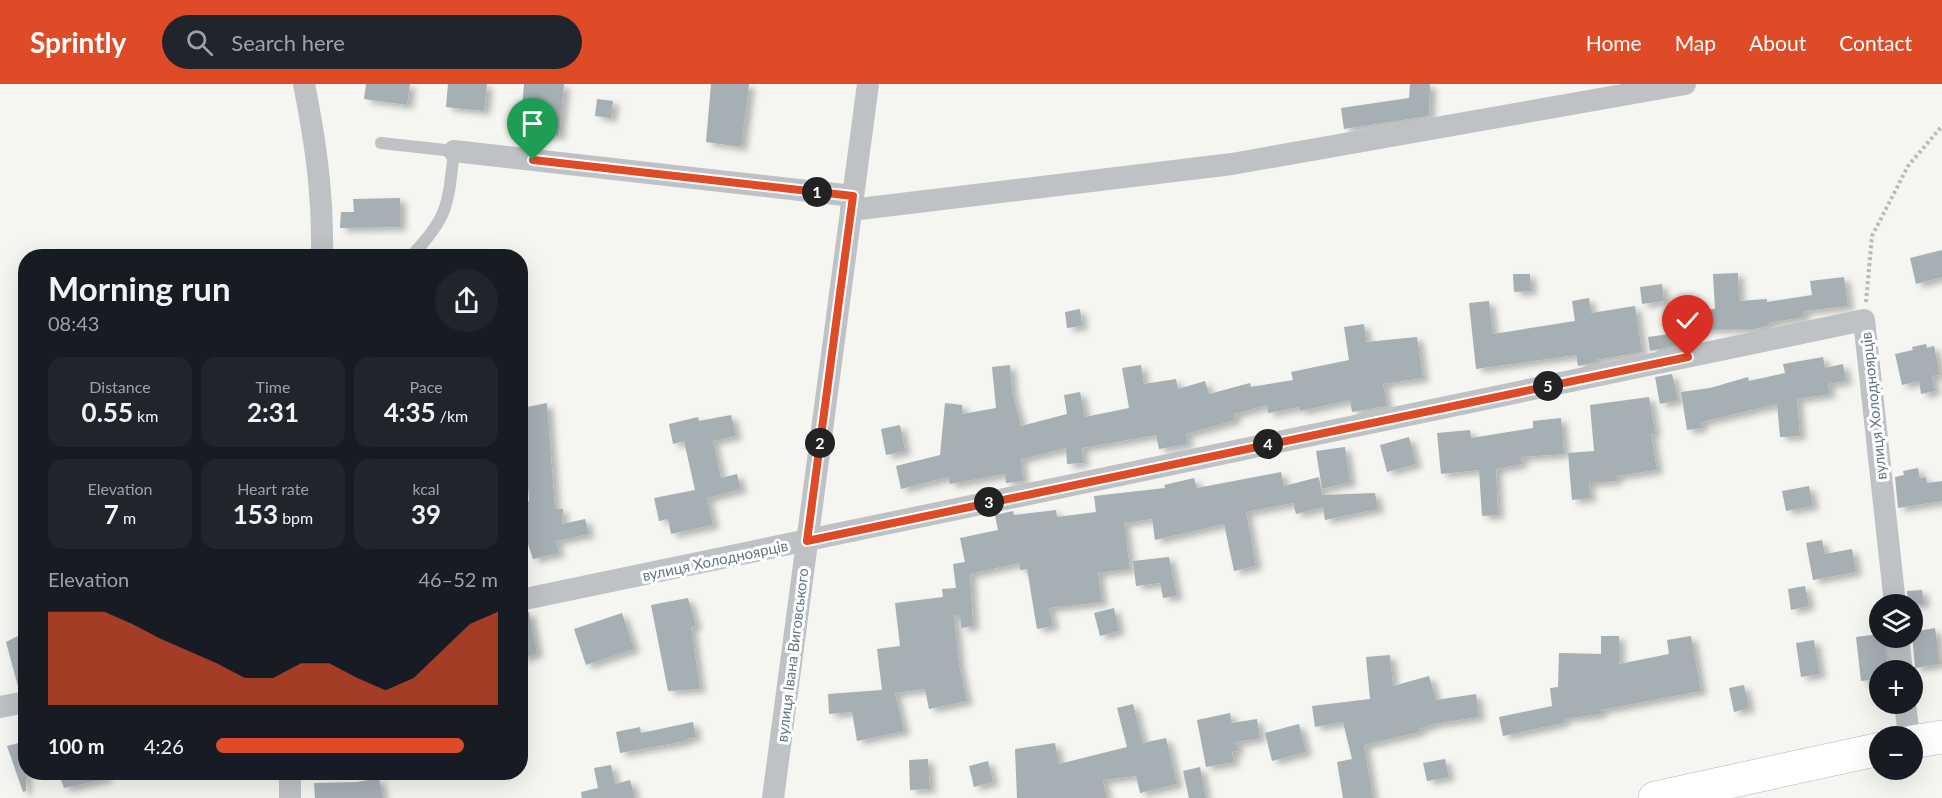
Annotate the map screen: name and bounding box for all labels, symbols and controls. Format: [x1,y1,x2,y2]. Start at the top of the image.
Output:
search box [162,15,582,69]
text: Sprintly [30,25,126,59]
icon: search [183,26,216,59]
text: Search here [231,29,345,56]
text: Home [1586,30,1642,55]
text: Map [1675,30,1716,55]
text: About [1749,30,1806,55]
text: Contact [1839,30,1912,55]
pin [507,98,558,160]
icon: arrive [516,107,549,140]
pin: 1 [802,177,832,207]
text: 1 [812,182,822,201]
text: Morning run [48,268,231,308]
button: share [435,269,498,332]
pin [1662,295,1713,357]
icon: check [1671,304,1704,337]
text: 08:43 [48,311,99,335]
street label: вулиця Холодноярців [1856,331,1890,481]
pin: 5 [1533,371,1563,401]
text: 5 [1543,376,1553,395]
text: Distance [89,377,151,396]
text: Time [256,377,290,396]
text: Pace [409,377,443,396]
text: 0.55 [82,396,133,428]
text: 2:31 [247,396,299,428]
text: 4:35 [384,396,436,428]
text: km [133,406,158,425]
text: /km [436,406,468,425]
pin: 2 [805,428,835,458]
pin: 4 [1253,429,1283,459]
text: 2 [815,433,825,452]
text: 4 [1263,434,1273,453]
text: Elevation [88,479,153,498]
text: Heart rate [237,479,309,498]
text: kcal [412,479,440,498]
pin: 3 [974,487,1004,517]
text: 3 [984,492,994,511]
text: 7 [104,498,119,530]
text: 153 [233,498,278,530]
text: 39 [411,498,441,530]
text: m [119,508,136,527]
text: bpm [278,508,313,527]
street label: вулиця Холодноярців [641,536,789,584]
text: Elevation [48,567,129,591]
text: 46–52 m [418,567,498,591]
street label: вулиця Івана Виговського [772,567,812,743]
map controls [1869,594,1923,780]
button: layers [1869,594,1923,648]
button: + [1869,660,1923,714]
button: − [1869,726,1923,780]
text: 100 m [48,734,104,758]
text: 4:26 [144,734,184,758]

